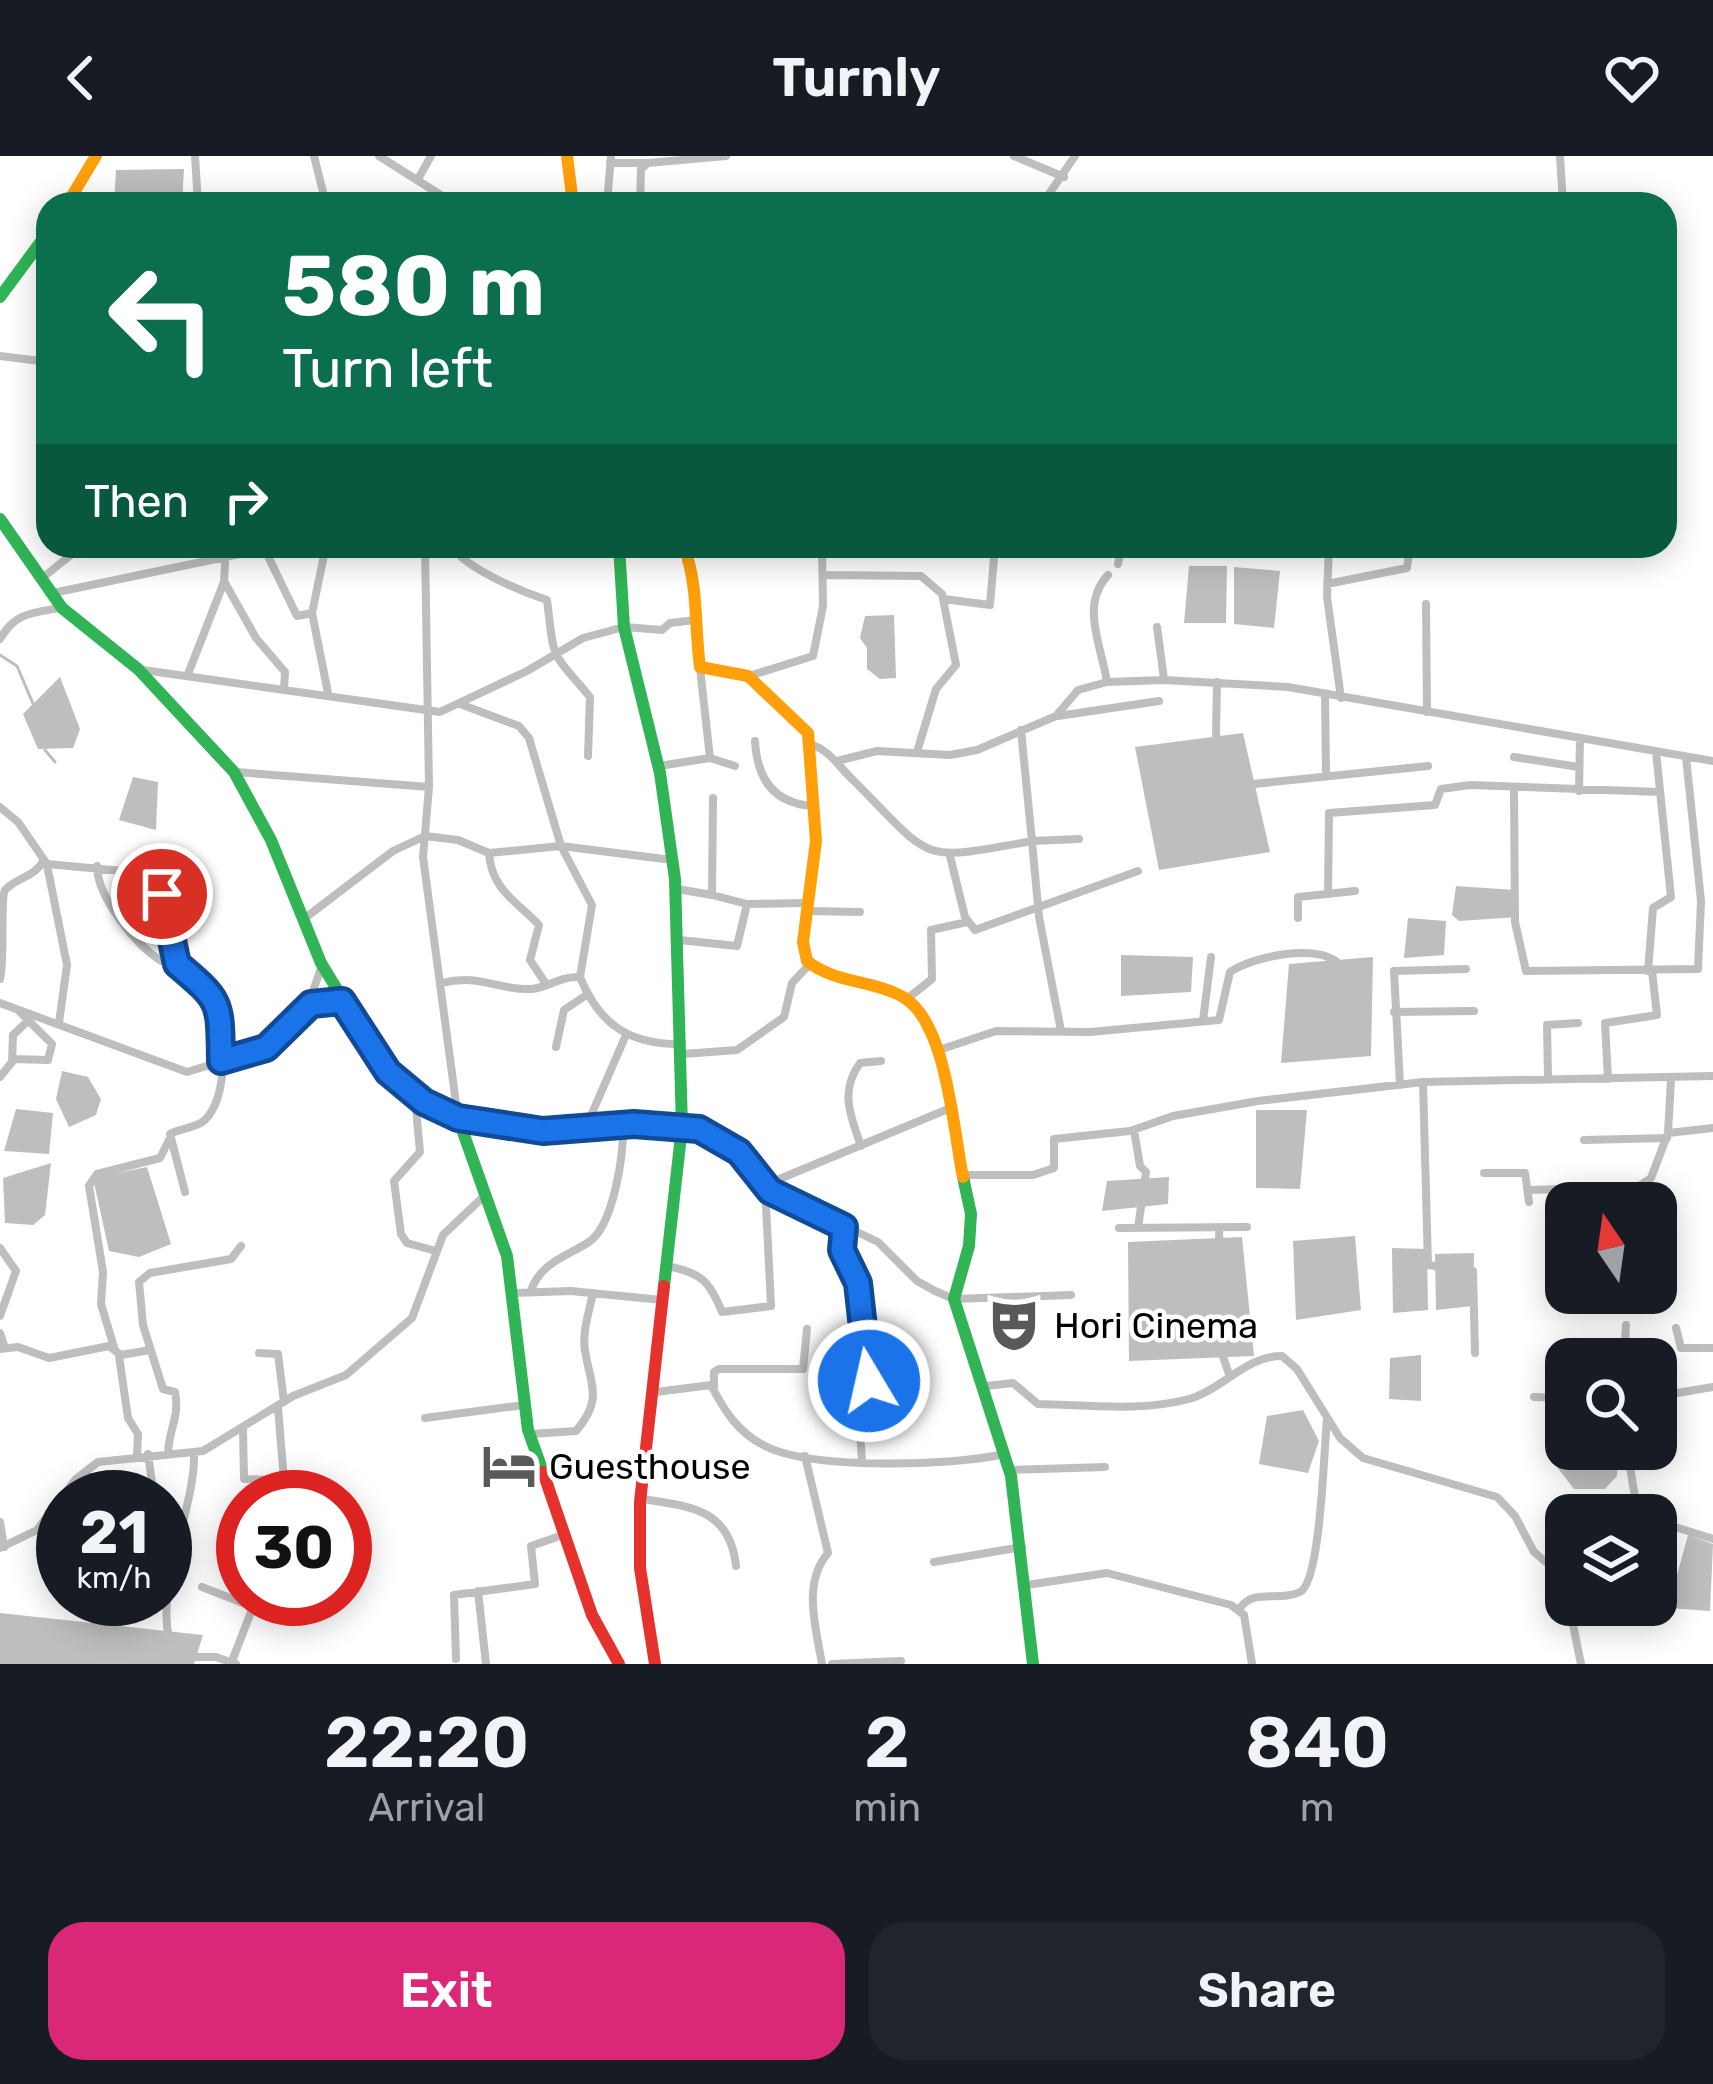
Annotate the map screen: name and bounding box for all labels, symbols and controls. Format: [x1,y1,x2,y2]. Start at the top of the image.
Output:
icon: back [48,45,114,111]
icon: heart [1599,45,1665,111]
text: Turnly [772,46,941,110]
text: 580 m [282,236,545,336]
icon: left [84,240,240,396]
text: Turn left [282,337,493,401]
icon: right [213,468,279,534]
text: Then [84,475,189,528]
pin [111,843,213,945]
icon: arrive [129,861,195,927]
north arrow [1545,1182,1677,1314]
map controls [1545,1182,1677,1626]
theatre icon: Hori Cinema [985,1296,1043,1354]
place label: Hori Cinema [1054,1304,1258,1347]
position arrow [806,1318,932,1444]
button: search [1545,1338,1677,1470]
hotel icon: Guesthouse [480,1437,538,1495]
place label: Guesthouse [549,1445,751,1488]
speed limit sign: 30 [216,1470,372,1626]
button: layers [1545,1494,1677,1626]
text: 21 [80,1497,148,1568]
text: km/h [77,1560,151,1596]
text: 22:20 [324,1700,529,1785]
text: 2 [864,1700,910,1785]
text: 840 [1245,1700,1389,1785]
text: Arrival [368,1785,485,1831]
text: min [853,1785,921,1831]
text: m [1300,1785,1334,1831]
button: Exit [48,1922,845,2060]
button: Share [869,1922,1665,2060]

